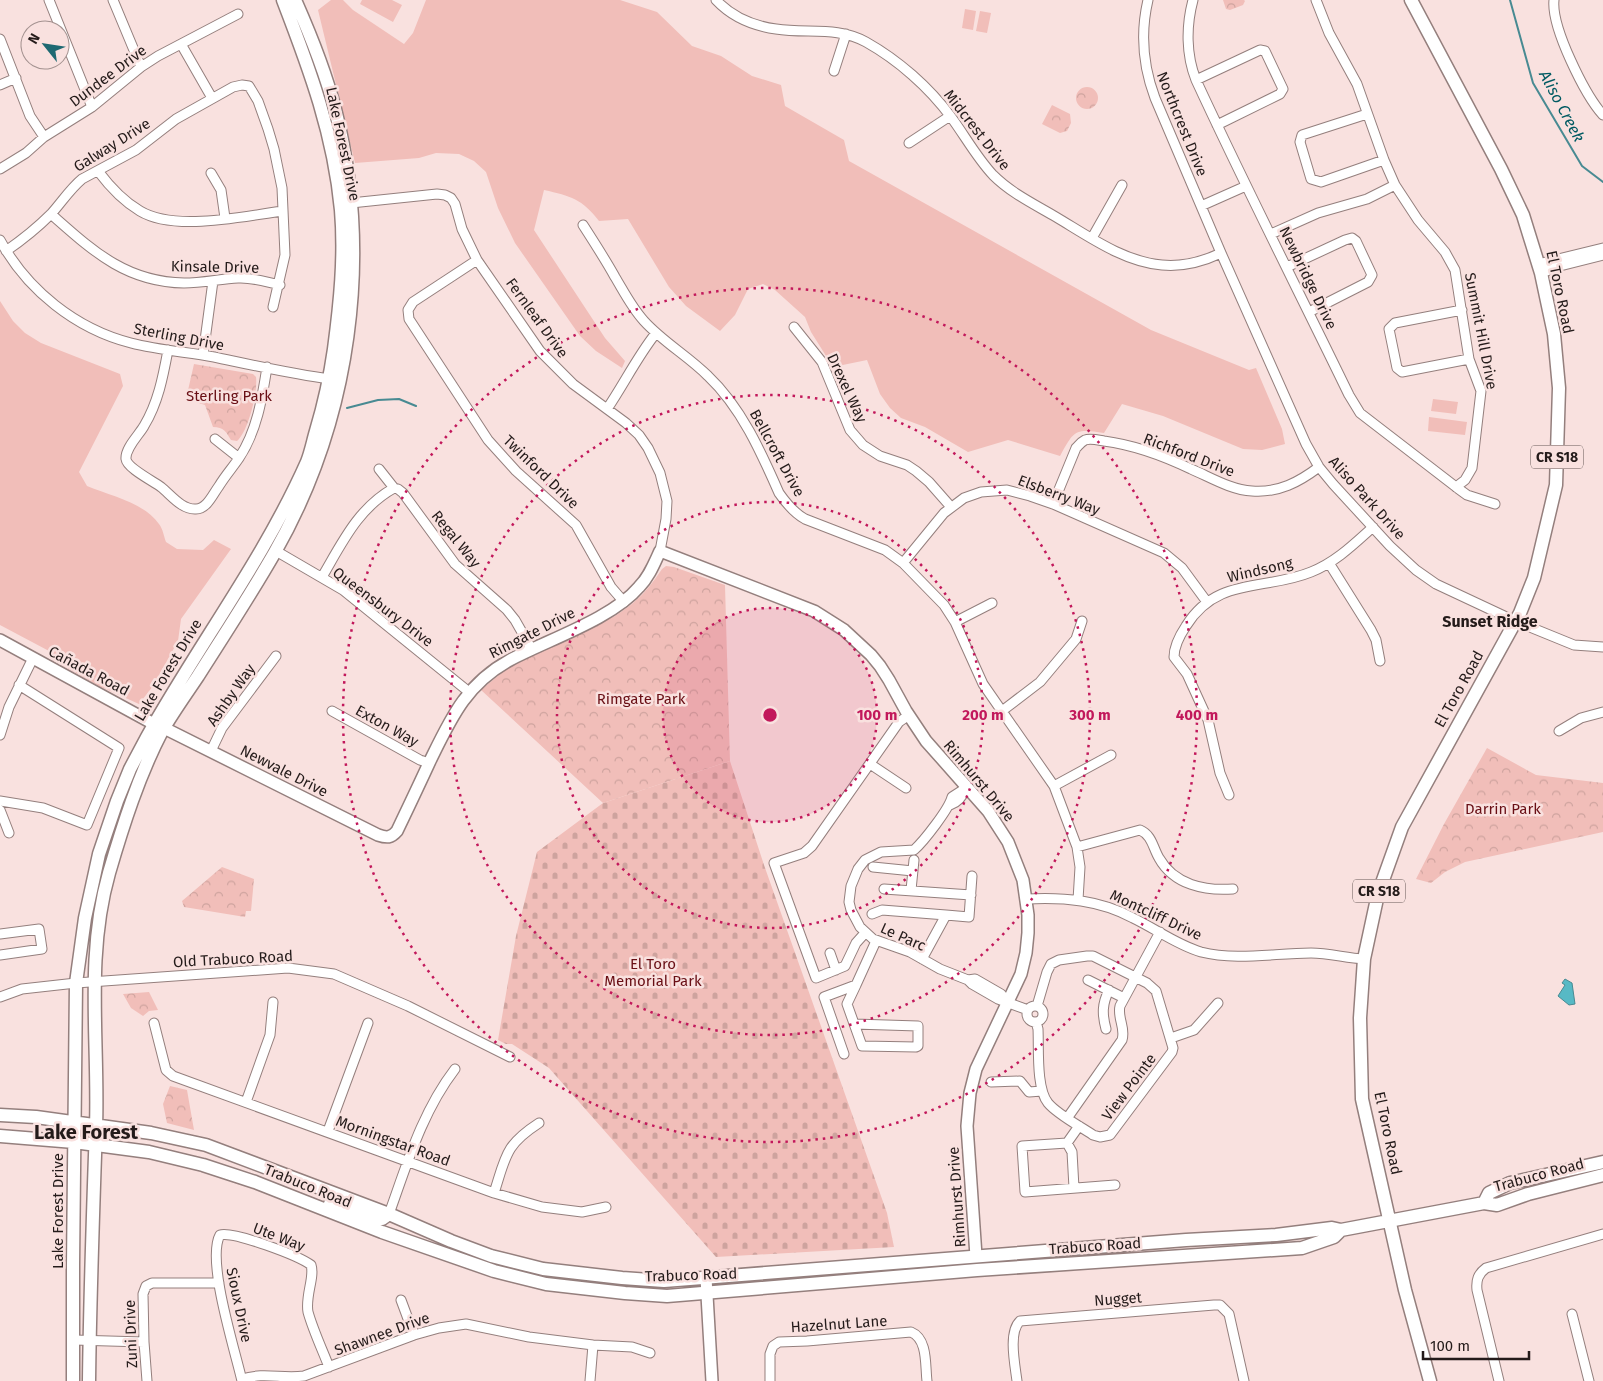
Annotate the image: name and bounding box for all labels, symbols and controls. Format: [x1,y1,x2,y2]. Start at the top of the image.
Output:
north arrow [20,20,70,70]
text: N [24,30,44,47]
street label: Dundee Drive [66,41,150,111]
water label: Aliso Creek [1535,66,1589,145]
street label: Northcrest Drive [1153,69,1211,179]
street label: Lake Forest Drive [322,85,364,203]
street label: Midcrest Drive [940,86,1014,174]
street label: Galway Drive [70,114,154,176]
street label: Newbridge Drive [1275,224,1341,332]
street label: El Toro Road [1542,249,1578,335]
street label: Kinsale Drive [171,257,259,277]
street label: Summit Hill Drive [1461,271,1501,391]
street label: Fernleaf Drive [502,275,572,361]
street label: Sterling Drive [132,319,226,355]
street label: Drexel Way [823,351,871,426]
park label: Sterling Park [186,387,272,405]
street label: Bellcroft Drive [746,406,808,500]
street label: Richford Drive [1141,429,1237,481]
street label: Twinford Drive [499,431,583,513]
road number: CR S18 [1531,446,1583,468]
street label: Aliso Park Drive [1325,453,1409,543]
street label: Elsberry Way [1015,471,1103,519]
street label: Regal Way [428,507,485,572]
street label: Windsong [1225,554,1295,586]
street label: Queensbury Drive [329,563,437,651]
street label: Rimgate Drive [486,604,578,662]
district label: Sunset Ridge [1442,612,1538,631]
street label: Lake Forest Drive [130,616,206,724]
street label: Cañada Road [45,642,133,700]
street label: El Toro Road [1431,648,1487,730]
street label: Ashby Way [203,660,259,730]
park label: Rimgate Park [597,690,686,708]
street label: Exton Way [352,701,422,751]
centre of rings [761,706,779,724]
text: 100 m [857,706,897,724]
text: 200 m [962,706,1004,724]
text: 300 m [1068,706,1111,724]
text: 400 m [1176,706,1218,724]
street label: Rimhurst Drive [940,737,1018,825]
street label: Newvale Drive [237,741,331,801]
park label: Darrin Park [1465,800,1541,818]
road number: CR S18 [1353,879,1405,902]
street label: Montcliff Drive [1107,886,1205,944]
street label: Le Parc [877,919,929,955]
street label: Old Trabuco Road [173,947,293,971]
park label: El Toro Memorial Park [604,955,702,990]
street label: View Pointe [1098,1050,1160,1124]
street label: El Toro Road [1370,1090,1406,1176]
street label: Morningstar Road [333,1112,453,1170]
district label: Lake Forest [34,1120,138,1144]
street label: Rimhurst Drive [945,1146,969,1248]
street label: Lake Forest Drive [49,1153,67,1269]
street label: Trabuco Road [1492,1154,1586,1196]
street label: Trabuco Road [262,1160,354,1212]
street label: Ute Way [250,1219,308,1255]
street label: Trabuco Road [1048,1234,1142,1258]
street label: Trabuco Road [644,1264,738,1286]
street label: Sioux Drive [222,1266,256,1344]
street label: Nugget [1093,1288,1143,1310]
street label: Zuni Drive [121,1299,141,1369]
street label: Shawnee Drive [332,1308,432,1360]
street label: Hazelnut Lane [790,1312,888,1336]
scale bar [1423,1328,1529,1360]
text: 100 m [1430,1337,1470,1355]

